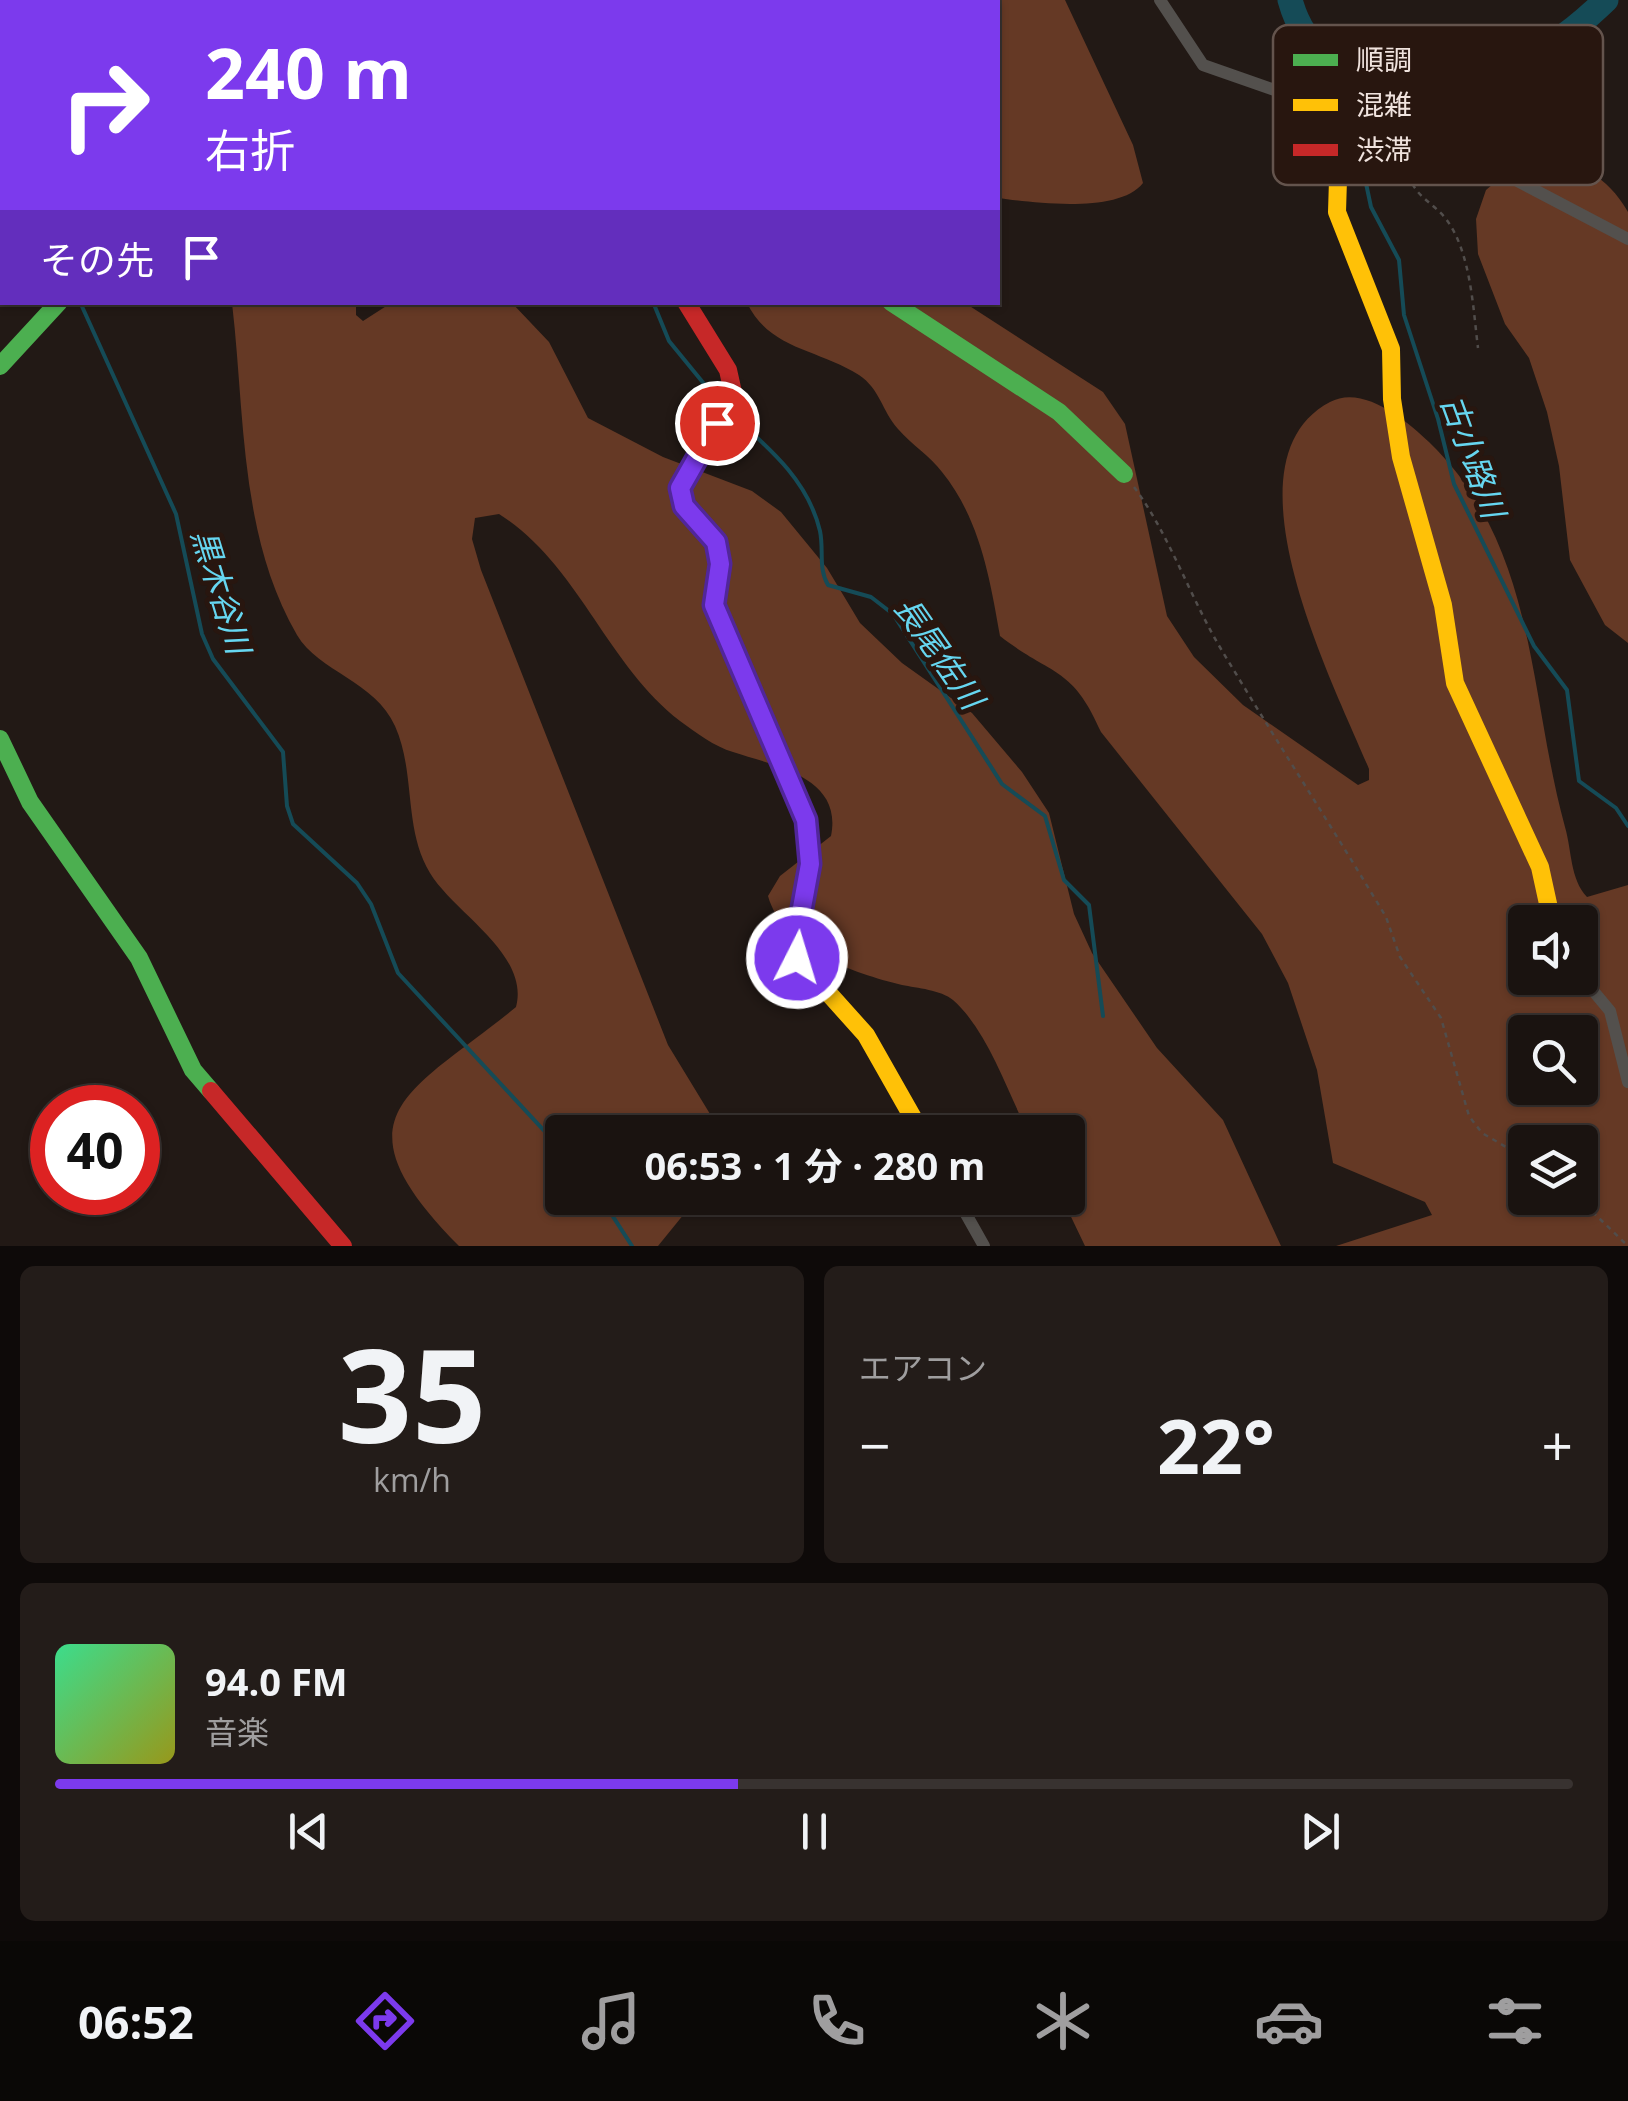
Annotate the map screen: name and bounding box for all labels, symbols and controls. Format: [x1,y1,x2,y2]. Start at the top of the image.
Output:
text: 240 m [205,24,412,120]
legend [1273,25,1603,185]
icon: right [40,40,170,170]
text: 順調 [1356,40,1412,78]
text: 混雑 [1356,85,1412,123]
text: 右折 [205,119,295,180]
text: 渋滞 [1356,130,1412,168]
icon: arrive [174,230,229,285]
text: その先 [40,233,154,285]
pin [675,381,760,466]
water label: 古小路川 [1432,388,1517,526]
icon: arrive [690,396,745,451]
water label: 黒木谷川 [183,524,262,661]
water label: 長尾佐川 [886,587,996,719]
map controls [1508,905,1598,1215]
button: sound [1508,905,1598,995]
position arrow [745,906,849,1010]
button: search [1508,1015,1598,1105]
speed limit sign: 40 [30,1085,160,1215]
button: layers [1508,1125,1598,1215]
text: 06:53 · 1 分 · 280 m [645,1139,985,1191]
text: 35 [338,1304,486,1481]
text: エアコン [859,1346,987,1389]
text: 22° [1157,1394,1275,1496]
text: − [859,1407,890,1482]
text: + [1542,1407,1573,1482]
text: km/h [373,1458,451,1501]
text: 94.0 FM [205,1655,348,1707]
text: 音楽 [205,1710,269,1753]
icon: previous [281,1804,336,1859]
icon: pause [787,1804,842,1859]
icon: next [1293,1804,1348,1859]
icon: directions [350,1986,420,2056]
icon: music [576,1986,646,2056]
icon: phone [802,1986,872,2056]
icon: climate [1028,1986,1098,2056]
icon: car [1254,1986,1324,2056]
icon: filters [1480,1986,1550,2056]
text: 06:52 [78,1991,194,2052]

